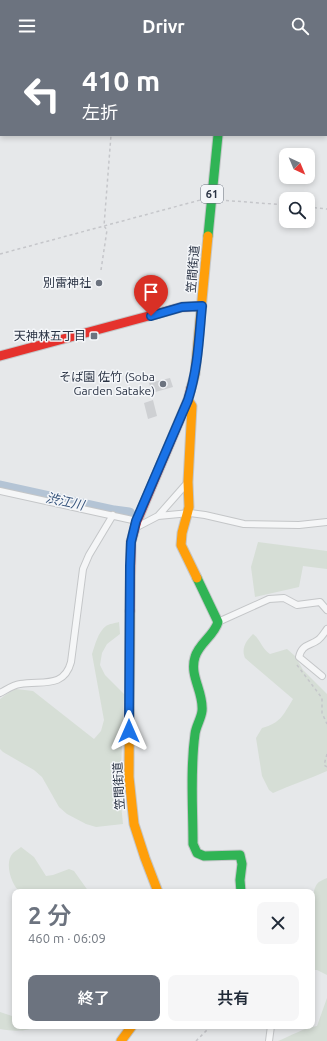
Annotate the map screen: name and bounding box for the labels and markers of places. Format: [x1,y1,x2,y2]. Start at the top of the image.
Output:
pin [134,275,168,316]
place label: 別雷神社 [43,276,91,289]
marker: 別雷神社 [94,278,104,288]
place label: 天神林五丁目 [14,329,86,342]
marker: 天神林五丁目 [89,331,99,341]
place label: そば園 佐竹 (Soba Garden Satake) [59,370,155,398]
marker: そば園 佐竹 (Soba Garden Satake) [158,379,168,389]

